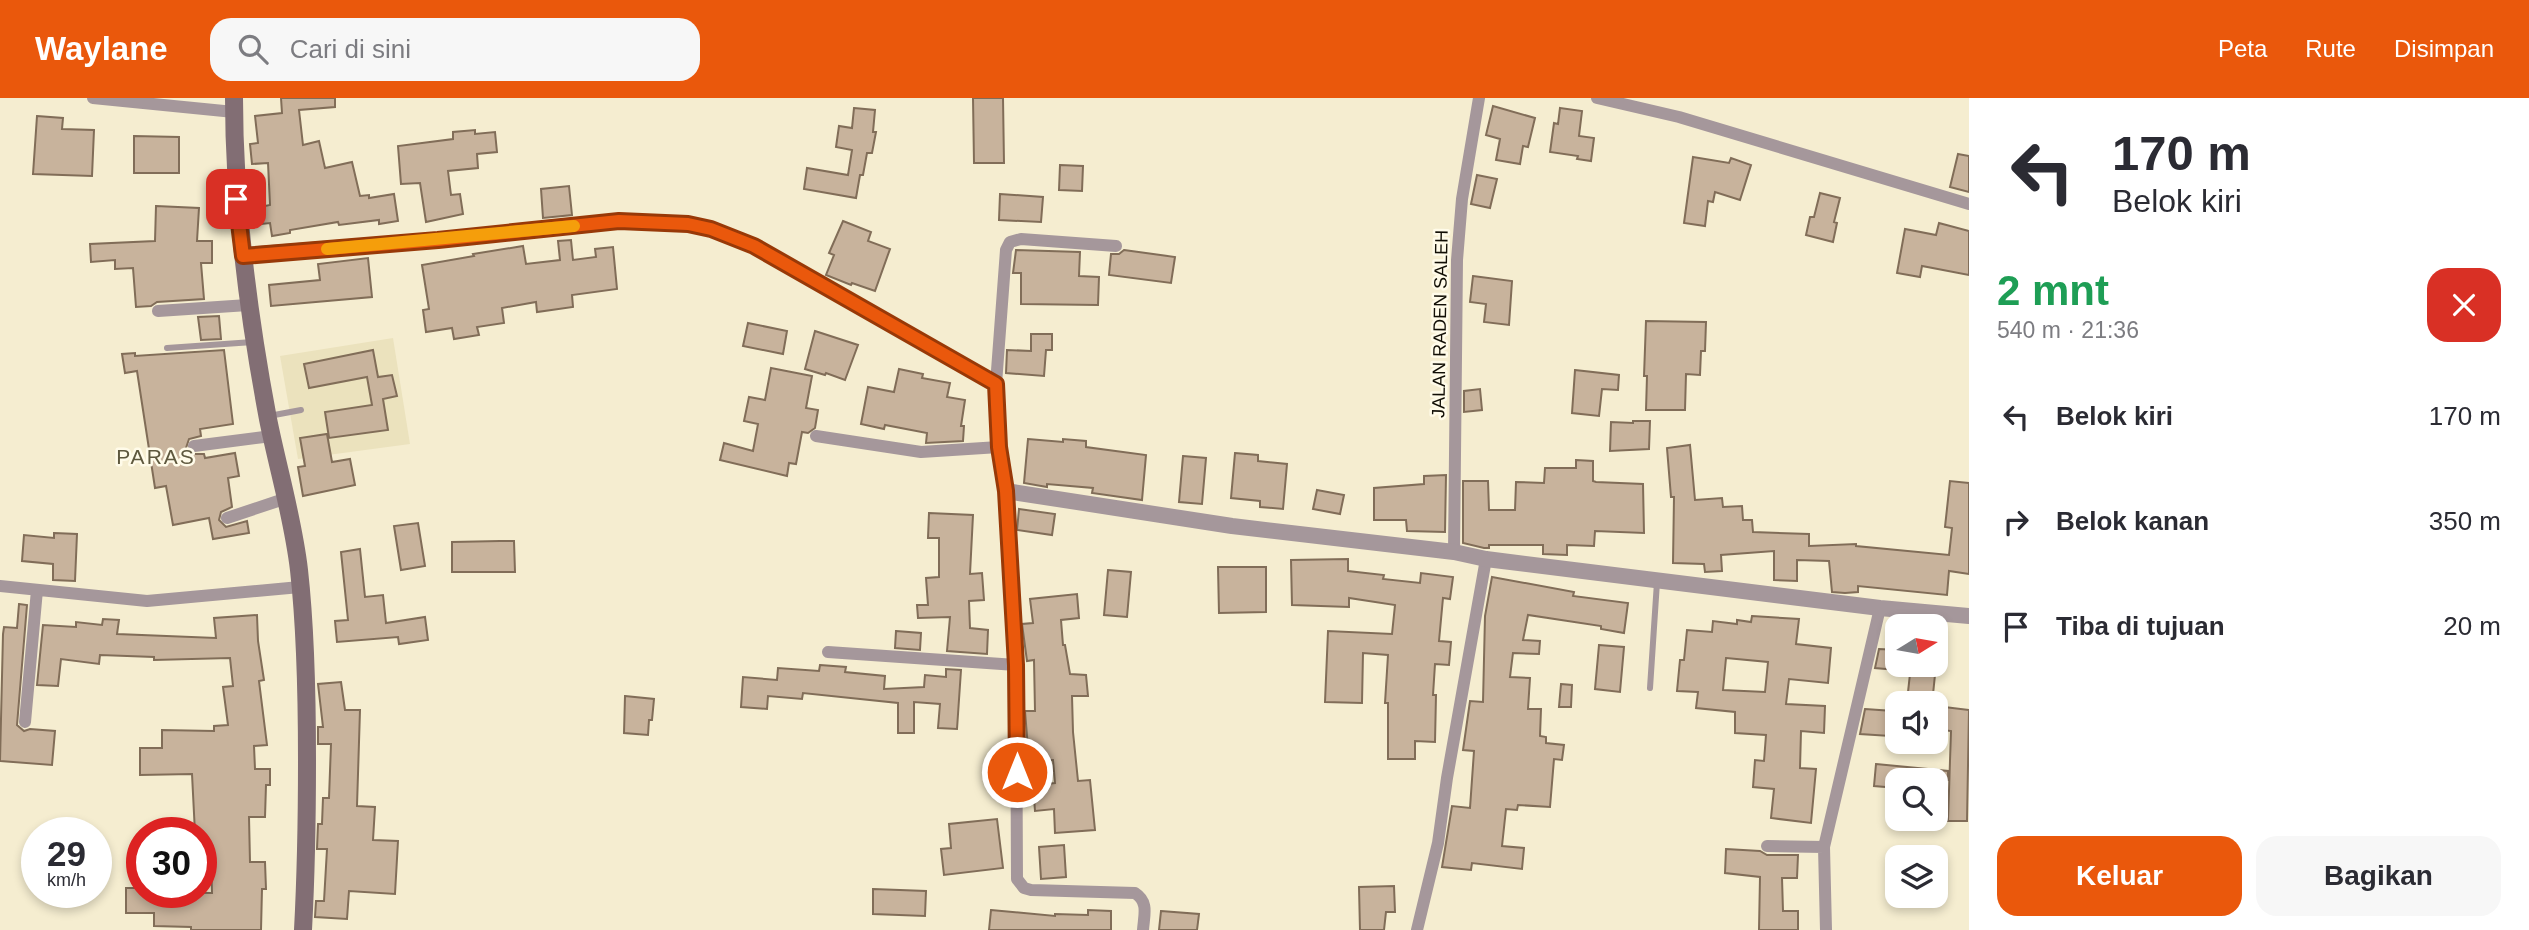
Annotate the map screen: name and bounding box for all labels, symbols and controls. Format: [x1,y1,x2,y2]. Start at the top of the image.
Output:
search box [210,18,700,81]
text: Waylane [35,30,168,67]
icon: search [234,30,272,68]
text: Cari di sini [290,34,411,64]
text: Peta [2218,35,2267,62]
text: Rute [2305,35,2356,62]
text: Disimpan [2394,35,2494,62]
icon: left [1997,126,2088,217]
text: 170 m [2112,126,2251,180]
pin [206,169,266,229]
icon: arrive [217,180,255,218]
text: Belok kiri [2112,183,2242,219]
street label: JALAN RADEN SALEH [1428,230,1452,418]
text: 2 mnt [1997,267,2109,314]
button: close [2427,268,2501,342]
text: 540 m · 21:36 [1997,317,2139,343]
icon: left [1997,398,2035,436]
text: Belok kiri [2056,401,2173,431]
text: 170 m [2429,401,2501,431]
district label: PARAS [116,445,196,468]
icon: right [1997,503,2035,541]
text: Belok kanan [2056,506,2209,536]
text: 350 m [2429,506,2501,536]
icon: arrive [1997,608,2035,646]
text: Tiba di tujuan [2056,611,2225,641]
text: 20 m [2443,611,2501,641]
north arrow [1885,614,1948,677]
map controls [1885,614,1948,908]
button: sound [1885,691,1948,754]
position arrow [980,735,1054,809]
button: search [1885,768,1948,831]
speed limit sign: 30 [126,817,217,908]
text: 29 [47,834,86,873]
button: Keluar [1997,836,2242,916]
button: Bagikan [2256,836,2501,916]
button: layers [1885,845,1948,908]
text: km/h [47,870,86,890]

